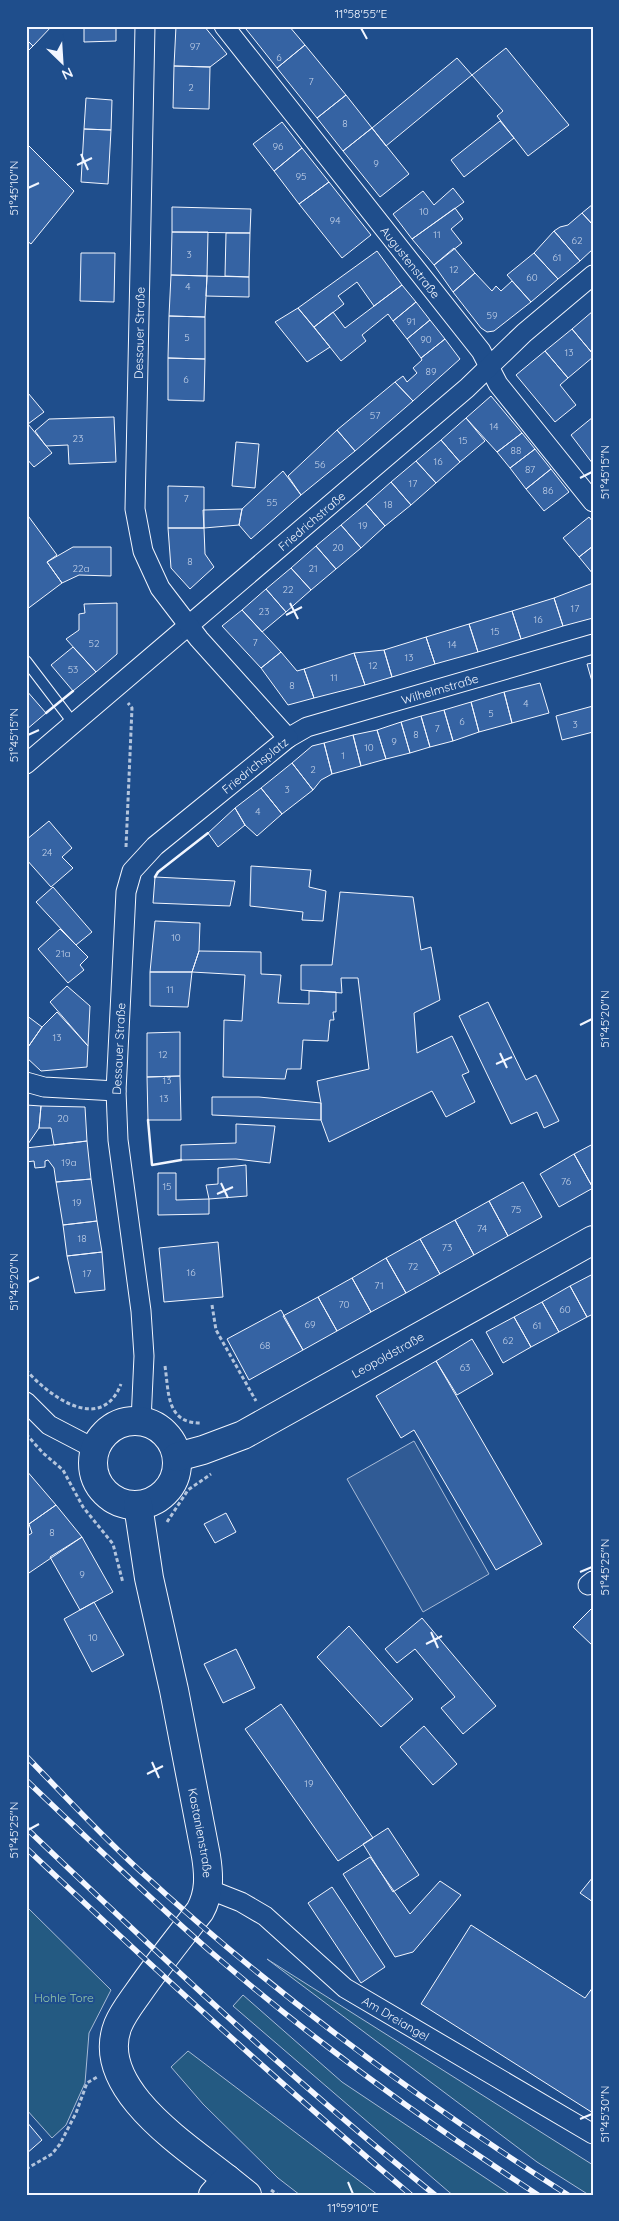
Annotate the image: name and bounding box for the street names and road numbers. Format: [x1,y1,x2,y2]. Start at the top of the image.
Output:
street label: Augustenstraße [378,223,444,301]
street label: Dessauer Straße [130,287,147,379]
street label: Friedrichstraße [275,488,348,554]
street label: Wilhelmstraße [399,670,480,707]
street label: Friedrichsplatz [218,734,291,797]
street label: Dessauer Straße [108,1002,128,1095]
street label: Leopoldstraße [349,1328,426,1381]
street label: Kastanienstraße [186,1787,216,1878]
street label: Am Dreiangel [360,1992,432,2044]

